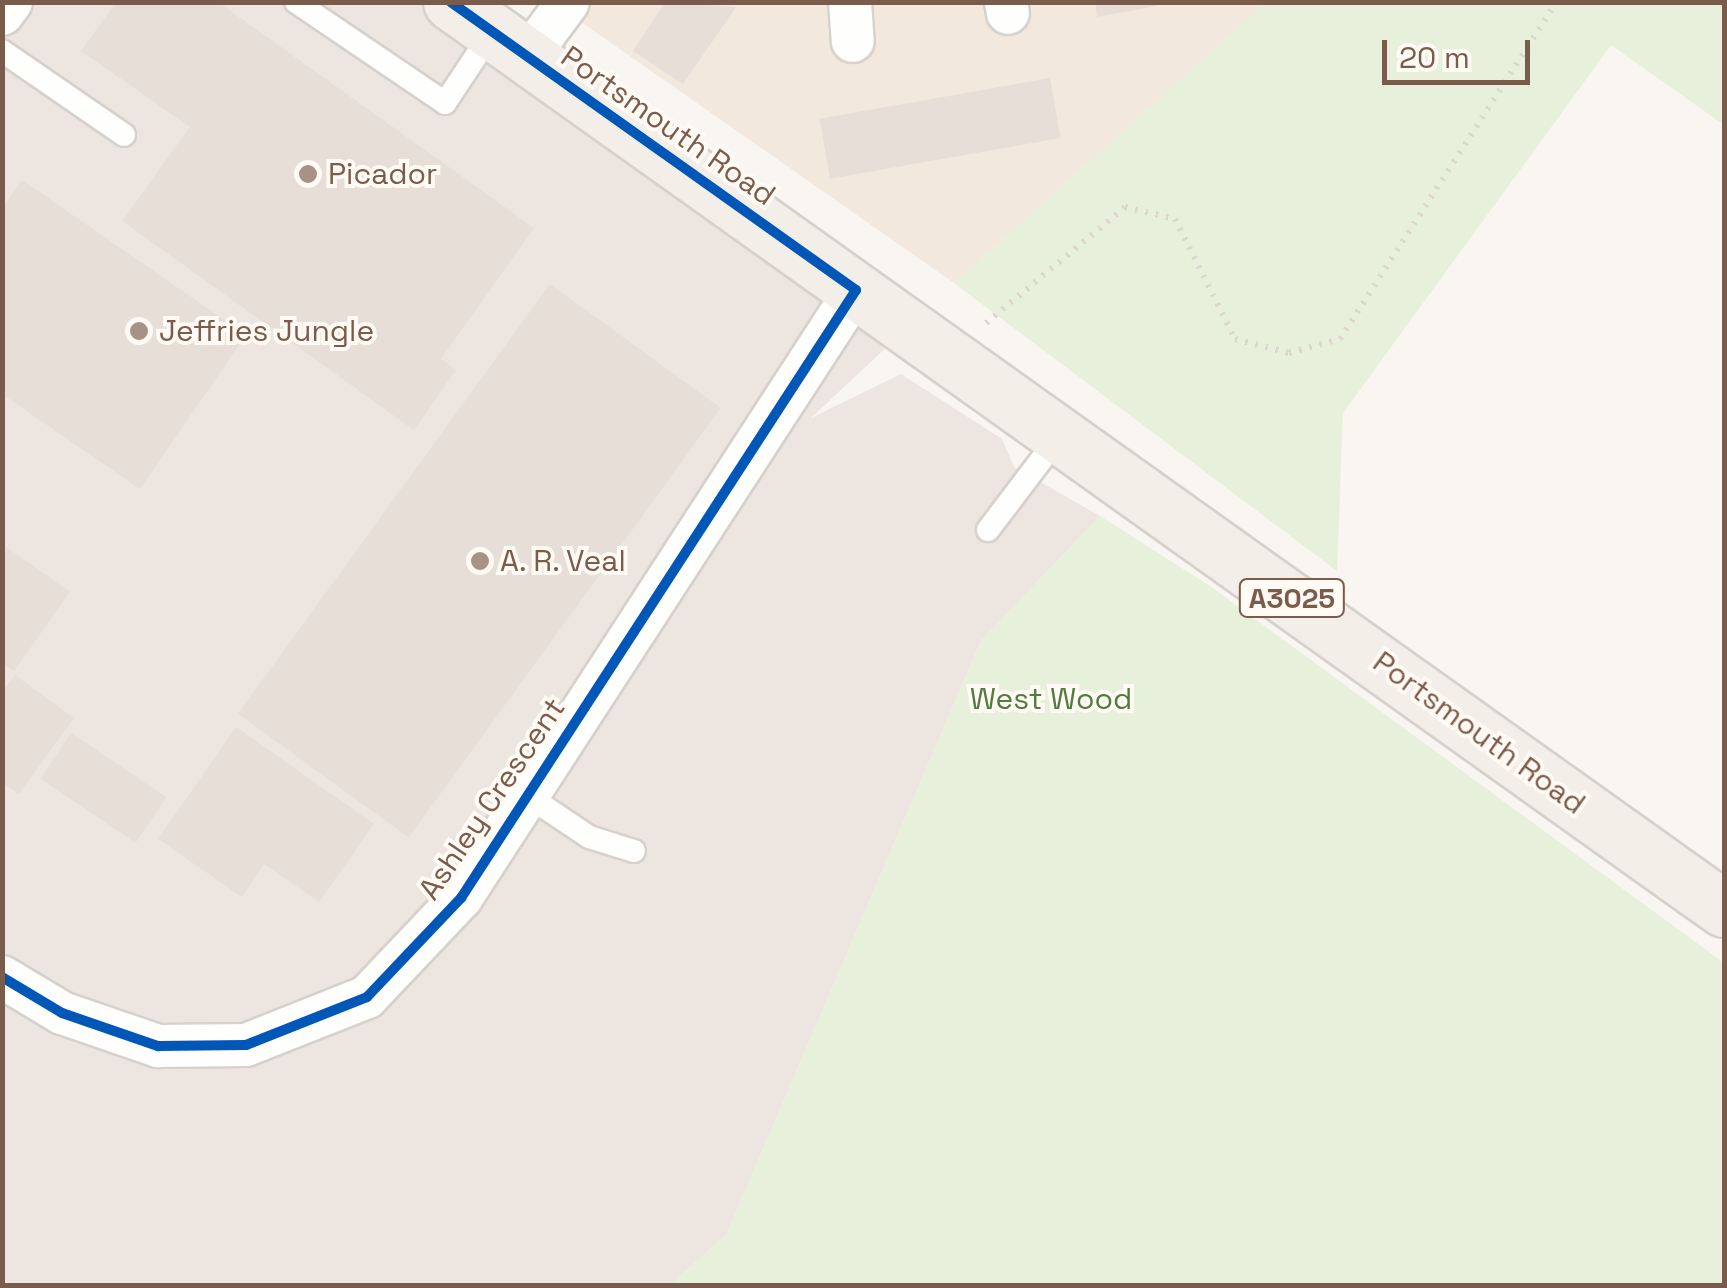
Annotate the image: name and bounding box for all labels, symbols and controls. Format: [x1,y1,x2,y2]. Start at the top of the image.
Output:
scale bar [1387,20,1534,82]
text: 20 m [1399,38,1470,77]
street label: Portsmouth Road [554,39,782,213]
place label: Picador [328,156,437,192]
marker: Picador [297,163,319,185]
place label: Jeffries Jungle [159,313,374,349]
marker: Jeffries Jungle [128,320,150,342]
place label: A. R. Veal [500,543,628,579]
marker: A. R. Veal [469,550,491,572]
road number: A3025 [1237,575,1347,621]
street label: Portsmouth Road [1366,644,1592,822]
park label: West Wood [970,681,1132,717]
street label: Ashley Crescent [411,691,573,907]

